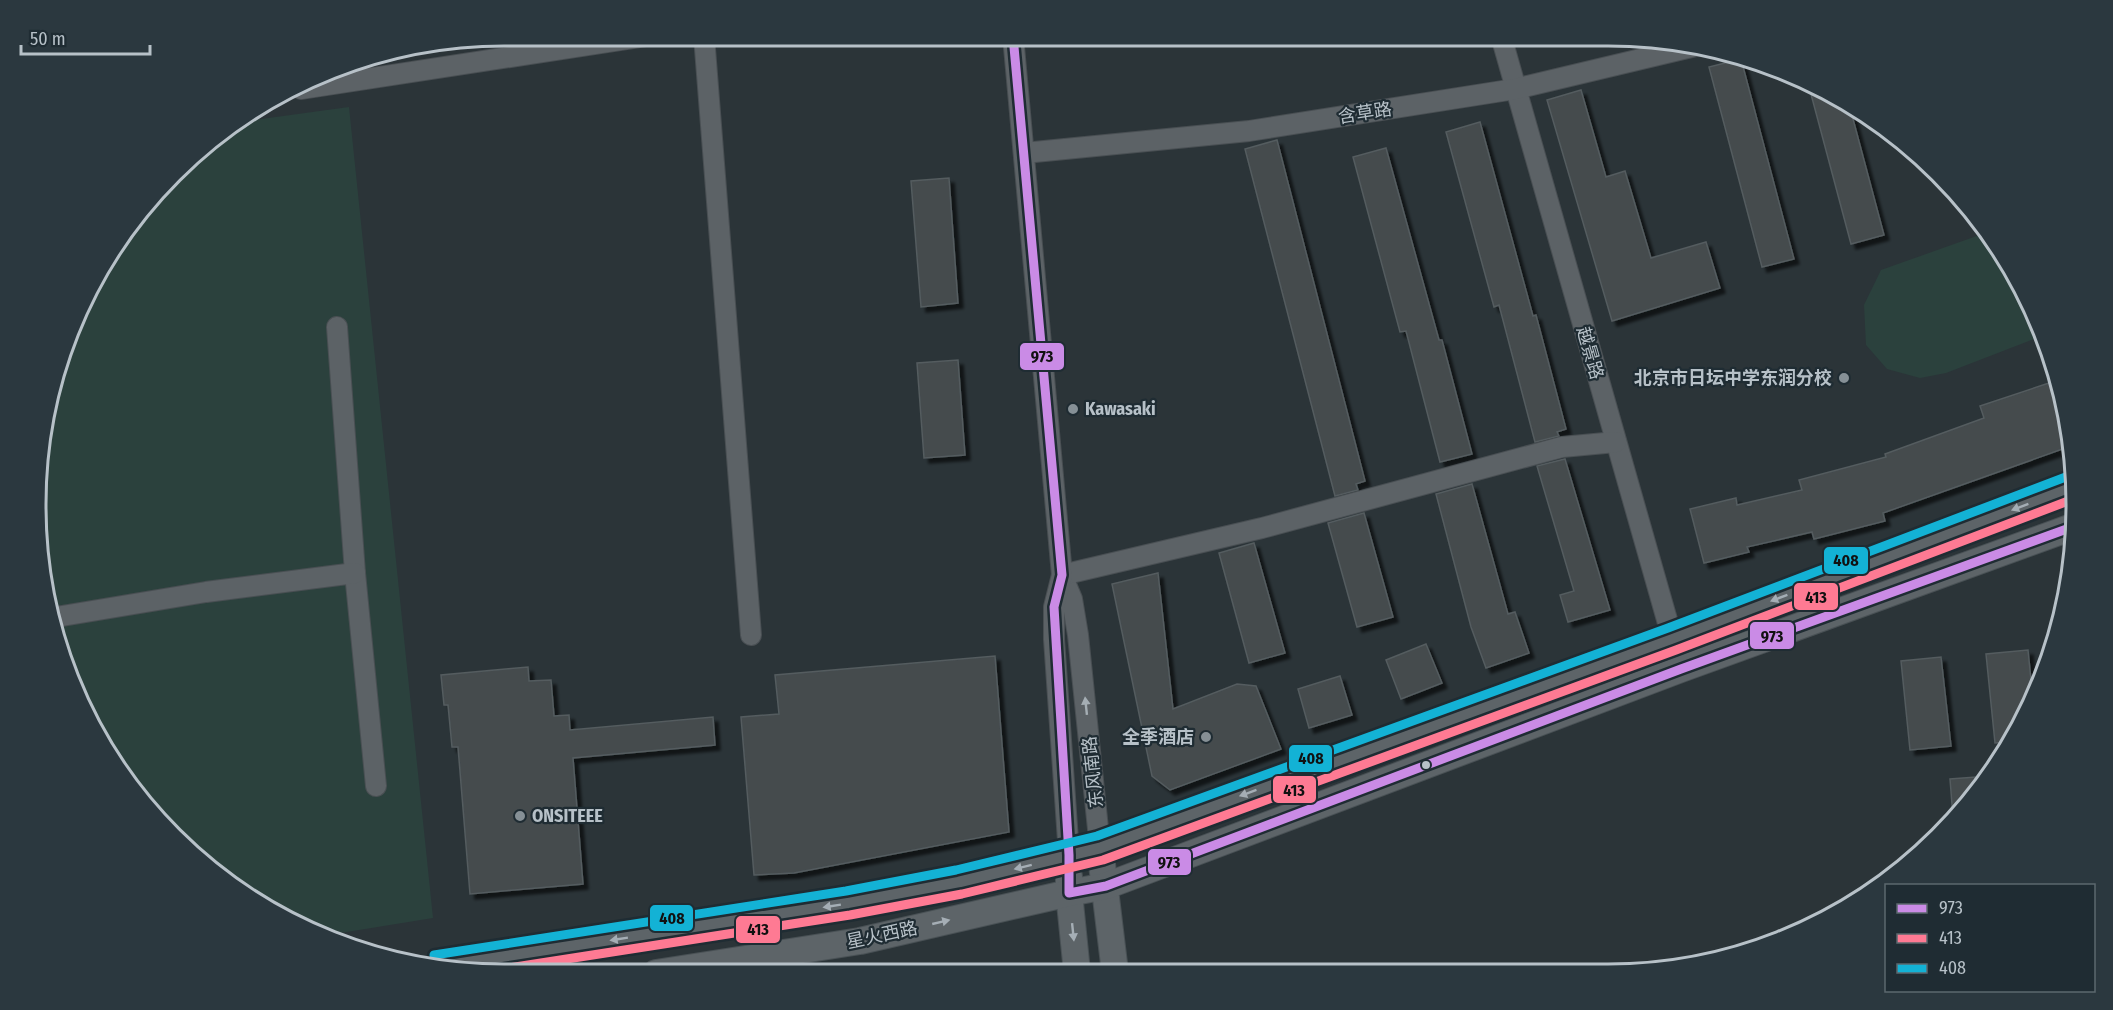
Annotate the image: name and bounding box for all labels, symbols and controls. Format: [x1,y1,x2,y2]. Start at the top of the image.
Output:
scale bar [21,18,150,56]
text: 50 m [30,28,66,50]
street label: 含草路 [1337,98,1393,128]
street label: 越景路 [1572,324,1608,382]
line badge: 973 [1019,342,1065,371]
text: 973 [1031,347,1054,366]
place label: 北京市日坛中学东润分校 [1634,367,1832,389]
marker: 北京市日坛中学东润分校 [1837,371,1851,385]
place label: Kawasaki [1085,398,1156,420]
marker: Kawasaki [1066,402,1080,416]
one-way arrow [2011,502,2029,512]
line badge: 408 [1823,546,1869,575]
text: 408 [1833,551,1859,570]
line badge: 413 [1793,582,1839,611]
text: 413 [1805,588,1827,607]
one-way arrow [1770,594,1788,603]
line badge: 973 [1749,621,1795,650]
text: 973 [1761,627,1784,646]
one-way arrow [1081,697,1091,716]
place label: 全季酒店 [1122,726,1194,748]
marker: 全季酒店 [1199,730,1213,744]
street label: 东风南路 [1078,735,1108,809]
line badge: 408 [1288,744,1333,773]
text: 408 [1298,749,1324,768]
unlabelled marker [1420,759,1432,771]
line badge: 413 [1272,775,1317,804]
text: 413 [1283,781,1305,800]
one-way arrow [1238,789,1256,799]
place label: ONSITEEE [532,805,603,827]
marker: ONSITEEE [513,809,527,823]
line badge: 973 [1147,848,1192,876]
text: 973 [1158,853,1181,872]
one-way arrow [1014,862,1032,872]
legend [1885,884,2095,992]
text: 973 [1939,897,1963,919]
one-way arrow [822,901,841,910]
line badge: 408 [649,904,694,932]
text: 408 [659,909,685,928]
line badge: 413 [735,915,781,944]
street label: 星火西路 [844,917,920,953]
one-way arrow [932,917,951,926]
text: 413 [747,920,769,939]
one-way arrow [1068,923,1078,942]
text: 413 [1939,927,1962,949]
one-way arrow [609,934,628,943]
text: 408 [1939,957,1966,979]

